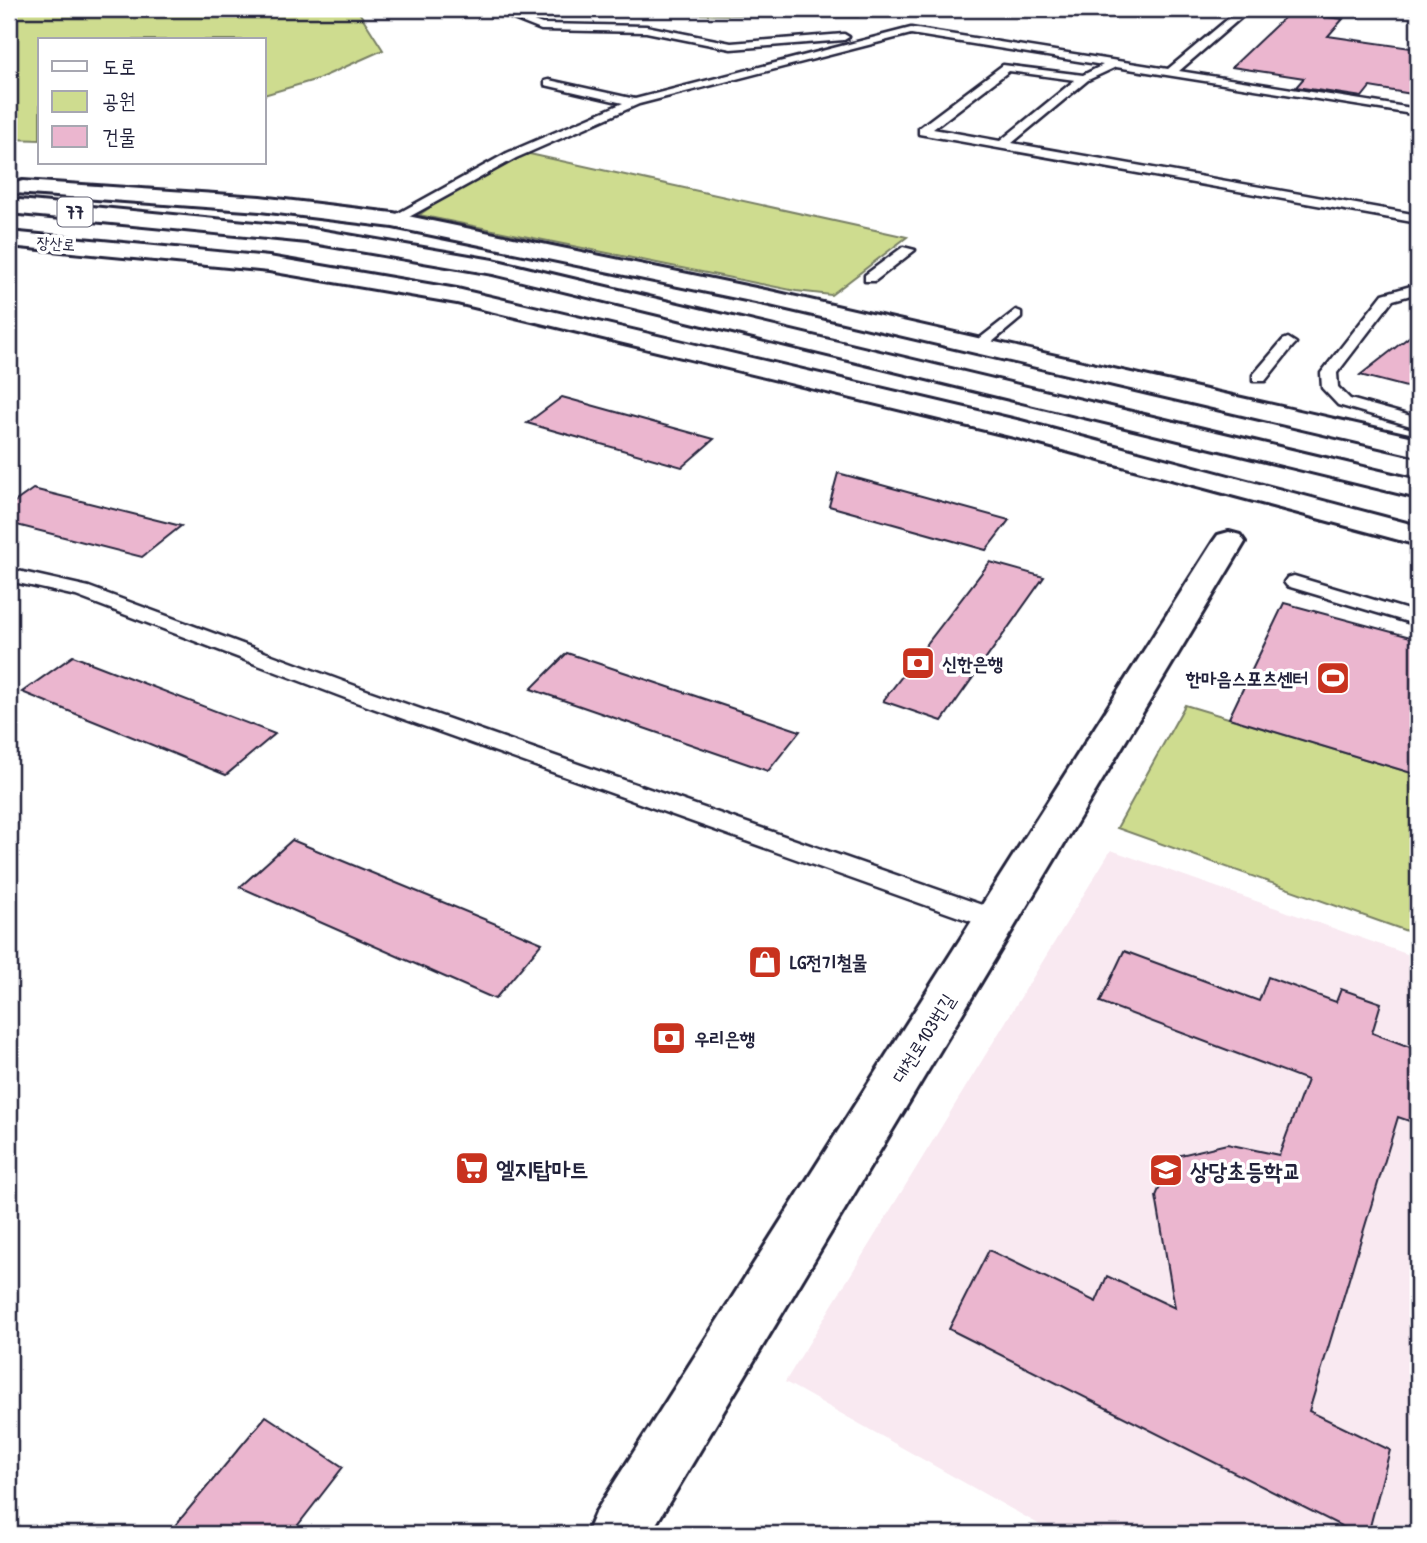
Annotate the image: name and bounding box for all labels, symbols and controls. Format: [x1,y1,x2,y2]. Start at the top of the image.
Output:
legend [38,38,266,164]
text: 도로 [102,52,136,81]
text: 공원 [102,86,136,115]
text: 건물 [102,122,136,151]
road number: 77 [57,197,92,226]
street label: 장산로 [36,231,76,255]
bank icon: 신한은행 [899,644,937,682]
place label: 신한은행 [942,650,1003,676]
sports icon: 한마음스포츠센터 [1314,659,1352,697]
place label: 한마음스포츠센터 [1185,665,1308,691]
shop icon: LG전기철물 [746,943,784,981]
place label: LG전기철물 [790,949,867,975]
street label: 대천로103번길 [885,989,961,1087]
bank icon: 우리은행 [650,1019,688,1057]
place label: 우리은행 [694,1025,755,1051]
supermarket icon: 엘지탑마트 [453,1149,491,1187]
school or university icon: 상당초등학교 [1147,1151,1185,1189]
place label: 엘지탑마트 [496,1153,589,1184]
place label: 상당초등학교 [1190,1155,1301,1186]

